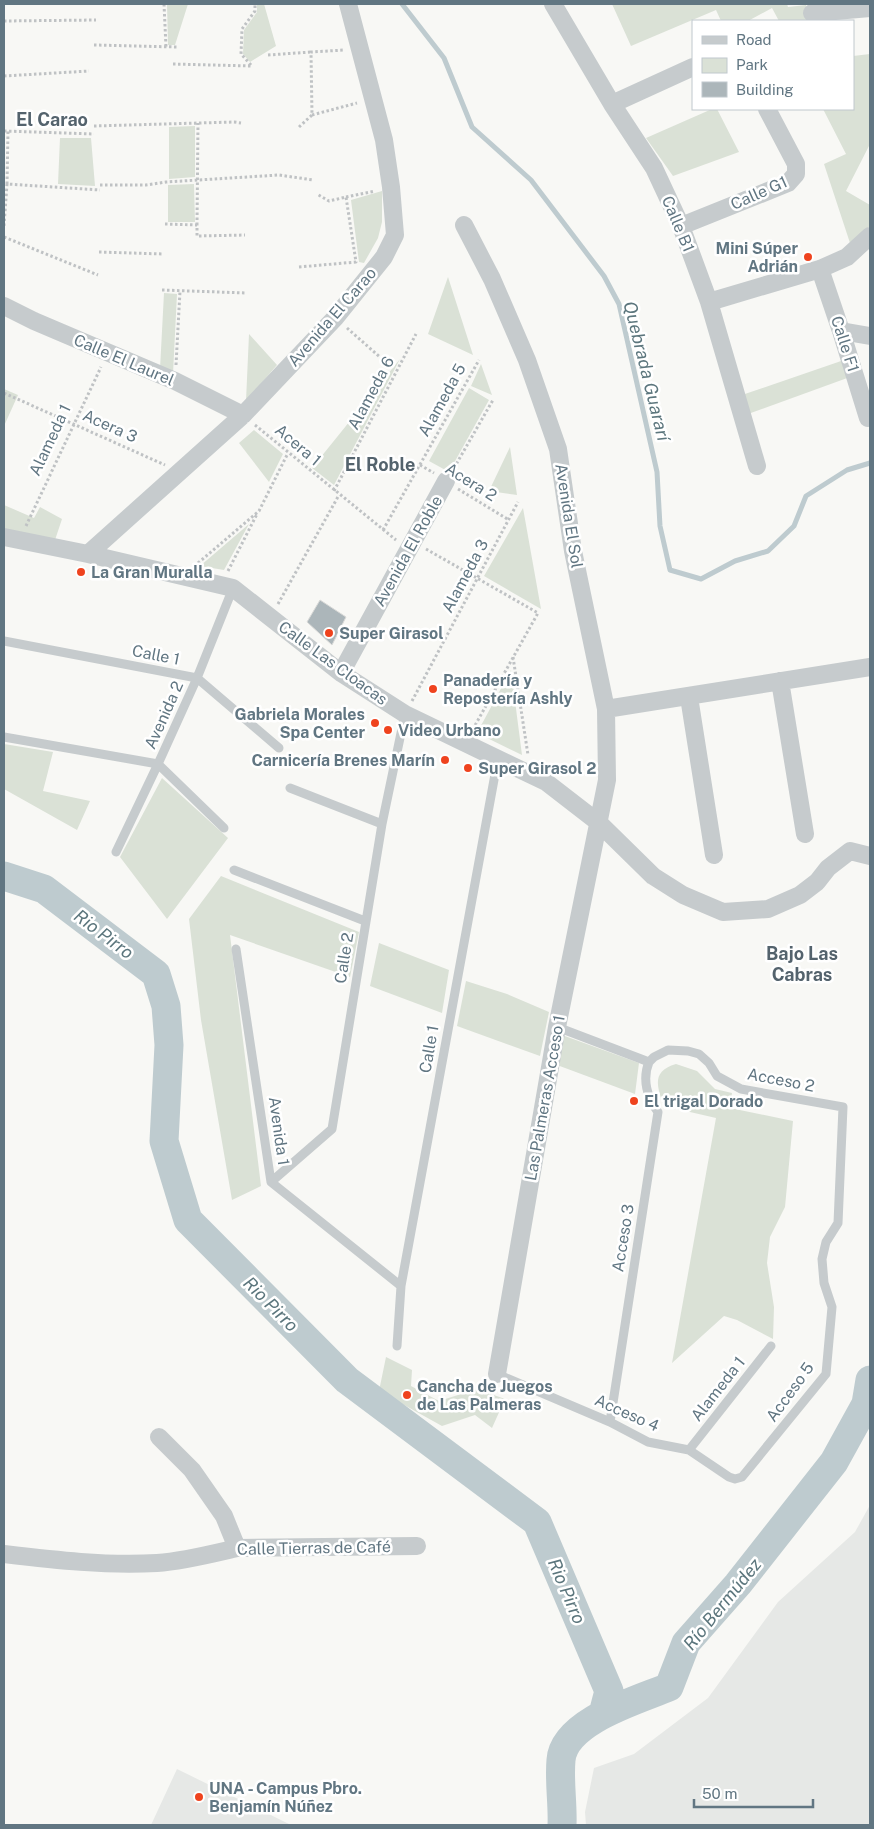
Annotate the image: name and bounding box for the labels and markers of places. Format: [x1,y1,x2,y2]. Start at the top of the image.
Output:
place label: Mini Súper Adrián [715,239,798,276]
marker: Mini Súper Adrián [802,251,814,263]
place label: La Gran Muralla [91,563,213,582]
marker: La Gran Muralla [75,566,87,578]
place label: Super Girasol [339,624,444,643]
marker: Super Girasol [323,627,335,639]
place label: Panadería y Repostería Ashly [443,671,573,708]
marker: Panadería y Repostería Ashly [427,683,439,695]
place label: Gabriela Morales Spa Center [235,705,365,742]
marker: Gabriela Morales Spa Center [369,717,381,729]
place label: Video Urbano [398,721,501,740]
marker: Video Urbano [382,724,394,736]
place label: Carnicería Brenes Marín [251,751,435,770]
marker: Carnicería Brenes Marín [439,754,451,766]
place label: Super Girasol 2 [478,759,596,778]
marker: Super Girasol 2 [462,762,474,774]
place label: El trigal Dorado [644,1092,763,1111]
marker: El trigal Dorado [628,1095,640,1107]
place label: Cancha de Juegos de Las Palmeras [417,1377,553,1414]
marker: Cancha de Juegos de Las Palmeras [401,1389,413,1401]
place label: UNA - Campus Pbro. Benjamín Núñez [209,1779,362,1816]
marker: UNA - Campus Pbro. Benjamín Núñez [193,1791,205,1803]

